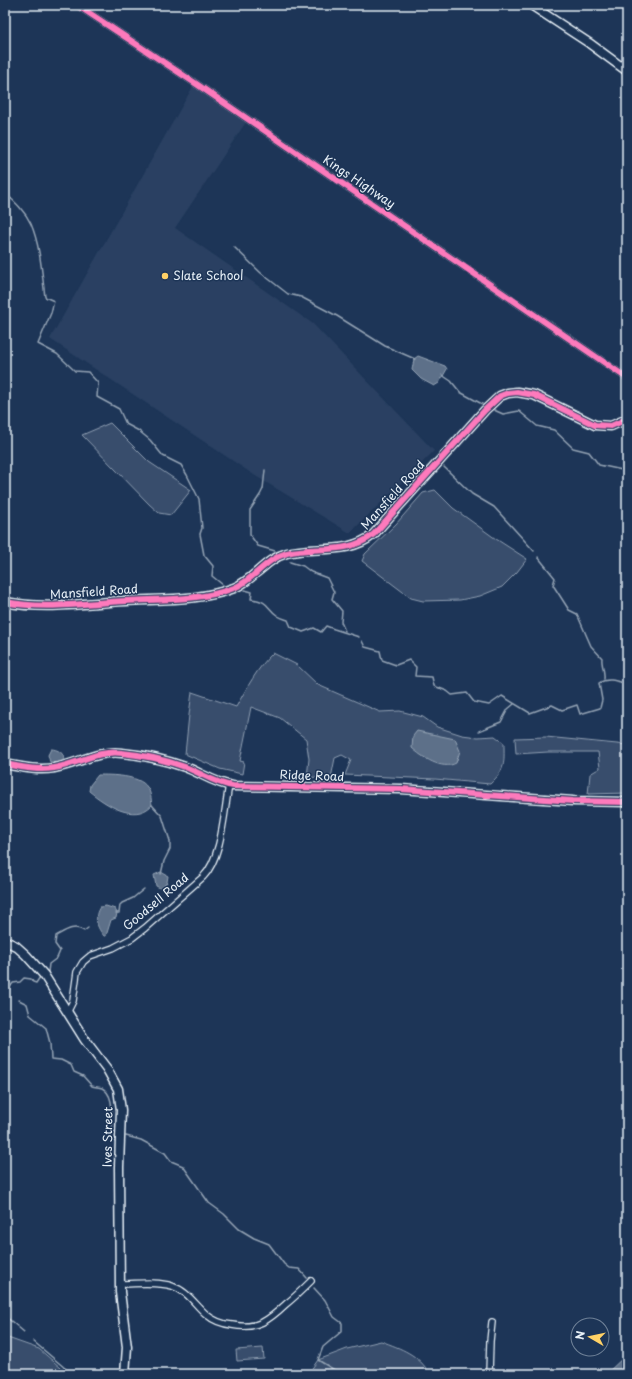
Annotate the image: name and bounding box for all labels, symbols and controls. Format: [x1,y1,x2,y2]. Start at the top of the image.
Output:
street label: Kings Highway [320,150,399,212]
place label: Slate School [173,266,244,284]
marker: Slate School [160,271,170,281]
street label: Mansfield Road [356,456,428,533]
street label: Mansfield Road [49,579,138,603]
street label: Ridge Road [279,765,345,785]
street label: Goodsell Road [119,868,192,934]
street label: Ives Street [97,1107,117,1167]
north arrow [570,1317,610,1357]
text: N [571,1329,589,1341]

